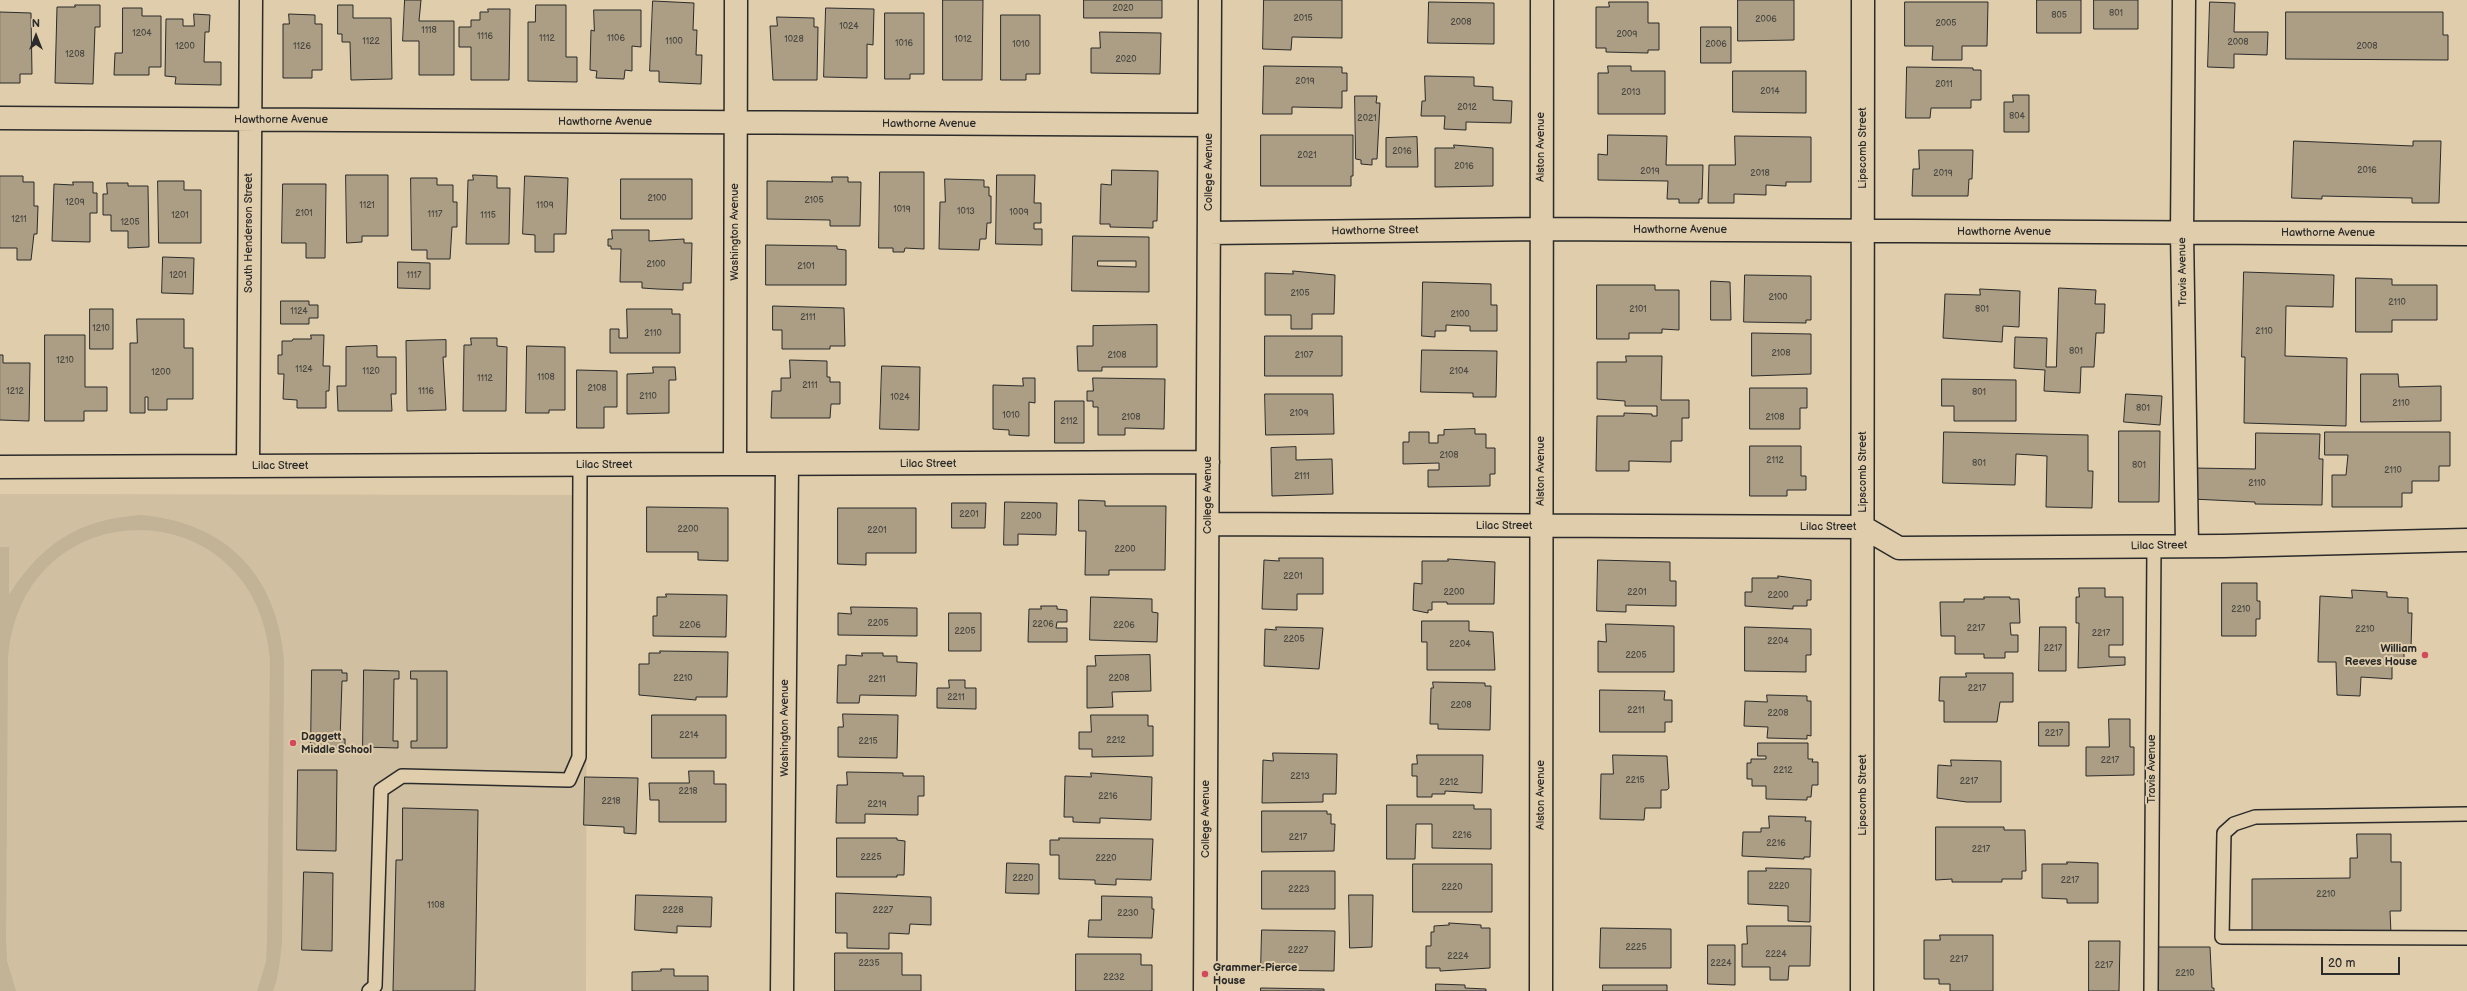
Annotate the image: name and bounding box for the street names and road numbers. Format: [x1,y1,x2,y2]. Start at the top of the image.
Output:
street label: Lipscomb Street [1856,107,1870,189]
street label: Alston Avenue [1534,112,1548,182]
street label: Hawthorne Avenue [234,113,328,127]
street label: Hawthorne Avenue [558,115,652,129]
street label: Hawthorne Avenue [882,117,976,131]
street label: College Avenue [1202,133,1216,211]
street label: South Henderson Street [242,173,256,293]
street label: Washington Avenue [728,183,742,281]
street label: Hawthorne Avenue [1633,223,1727,237]
street label: Hawthorne Street [1331,224,1419,238]
street label: Hawthorne Avenue [1957,225,2051,239]
street label: Hawthorne Avenue [2281,226,2375,240]
street label: Travis Avenue [2176,237,2190,307]
street label: Lipscomb Street [1856,431,1870,513]
street label: Alston Avenue [1534,436,1548,506]
street label: College Avenue [1201,456,1215,534]
street label: Lilac Street [900,457,956,471]
street label: Lilac Street [576,458,632,472]
street label: Lilac Street [252,459,308,473]
street label: Lilac Street [1476,519,1532,533]
street label: Lilac Street [1800,520,1856,534]
street label: Lilac Street [2131,539,2187,553]
street label: Washington Avenue [778,679,792,777]
street label: Travis Avenue [2145,734,2159,804]
street label: Lipscomb Street [1856,754,1870,836]
street label: Alston Avenue [1534,760,1548,830]
street label: College Avenue [1199,780,1213,858]

